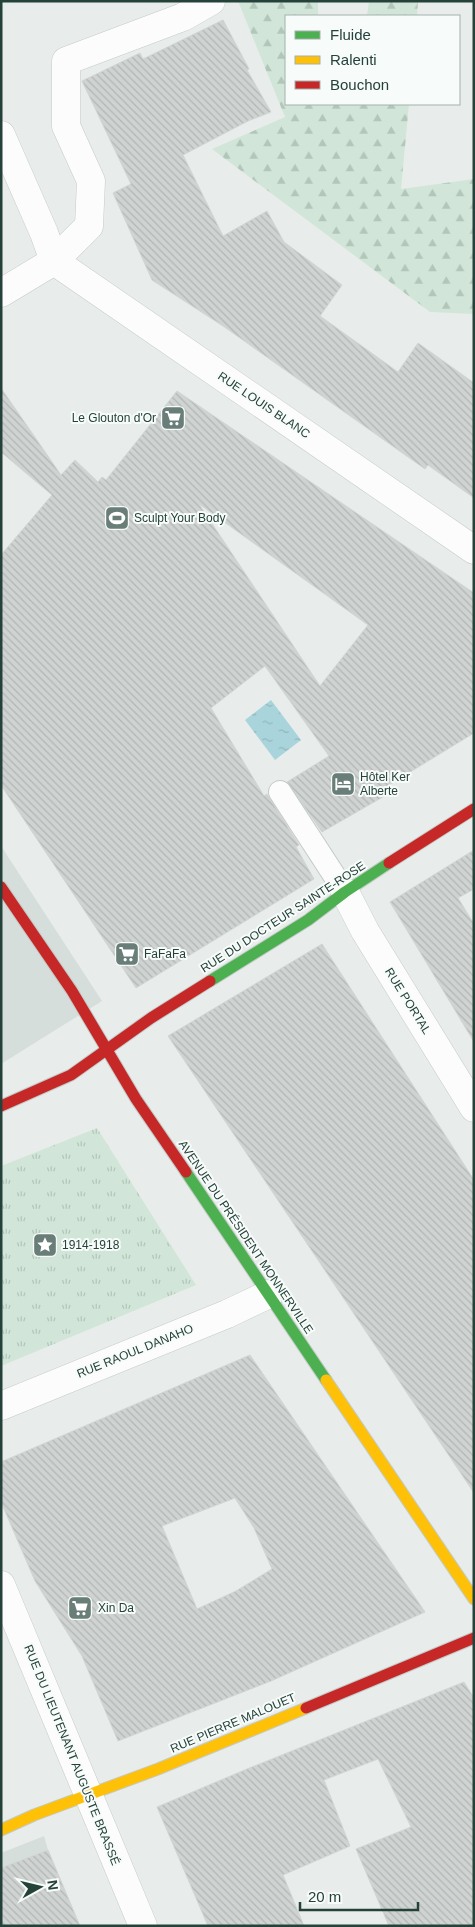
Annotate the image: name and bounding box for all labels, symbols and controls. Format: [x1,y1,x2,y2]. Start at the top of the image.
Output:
legend [285,15,460,105]
text: Fluide [330,26,371,43]
text: Ralenti [330,51,377,68]
text: Bouchon [330,76,389,93]
street label: RUE LOUIS BLANC [215,369,313,441]
supermarket icon: Le Glouton d'Or [160,405,186,431]
place label: Le Glouton d'Or [72,411,156,425]
sports icon: Sculpt Your Body [104,505,130,531]
place label: Sculpt Your Body [134,511,225,525]
place label: Hôtel Ker Alberte [360,770,410,798]
hotel icon: Hôtel Ker Alberte [330,771,356,797]
street label: RUE DU DOCTEUR SAINTE-ROSE [198,858,368,976]
supermarket icon: FaFaFa [114,941,140,967]
place label: FaFaFa [144,947,186,961]
street label: RUE PORTAL [382,965,434,1037]
street label: AVENUE DU PRÉSIDENT MONNERVILLE [176,1137,317,1336]
place icon: 1914-1918 [32,1232,58,1258]
place label: 1914-1918 [62,1238,120,1252]
street label: RUE RAOUL DANAHO [75,1321,195,1381]
supermarket icon: Xin Da [67,1595,93,1621]
place label: Xin Da [98,1601,134,1615]
street label: RUE DU LIEUTENANT AUGUSTE BRASSÉ [21,1642,124,1867]
street label: RUE PIERRE MALOUET [168,1690,298,1756]
north arrow [15,1862,65,1912]
text: N [44,1879,62,1891]
scale bar [300,1880,418,1912]
text: 20 m [308,1888,341,1905]

